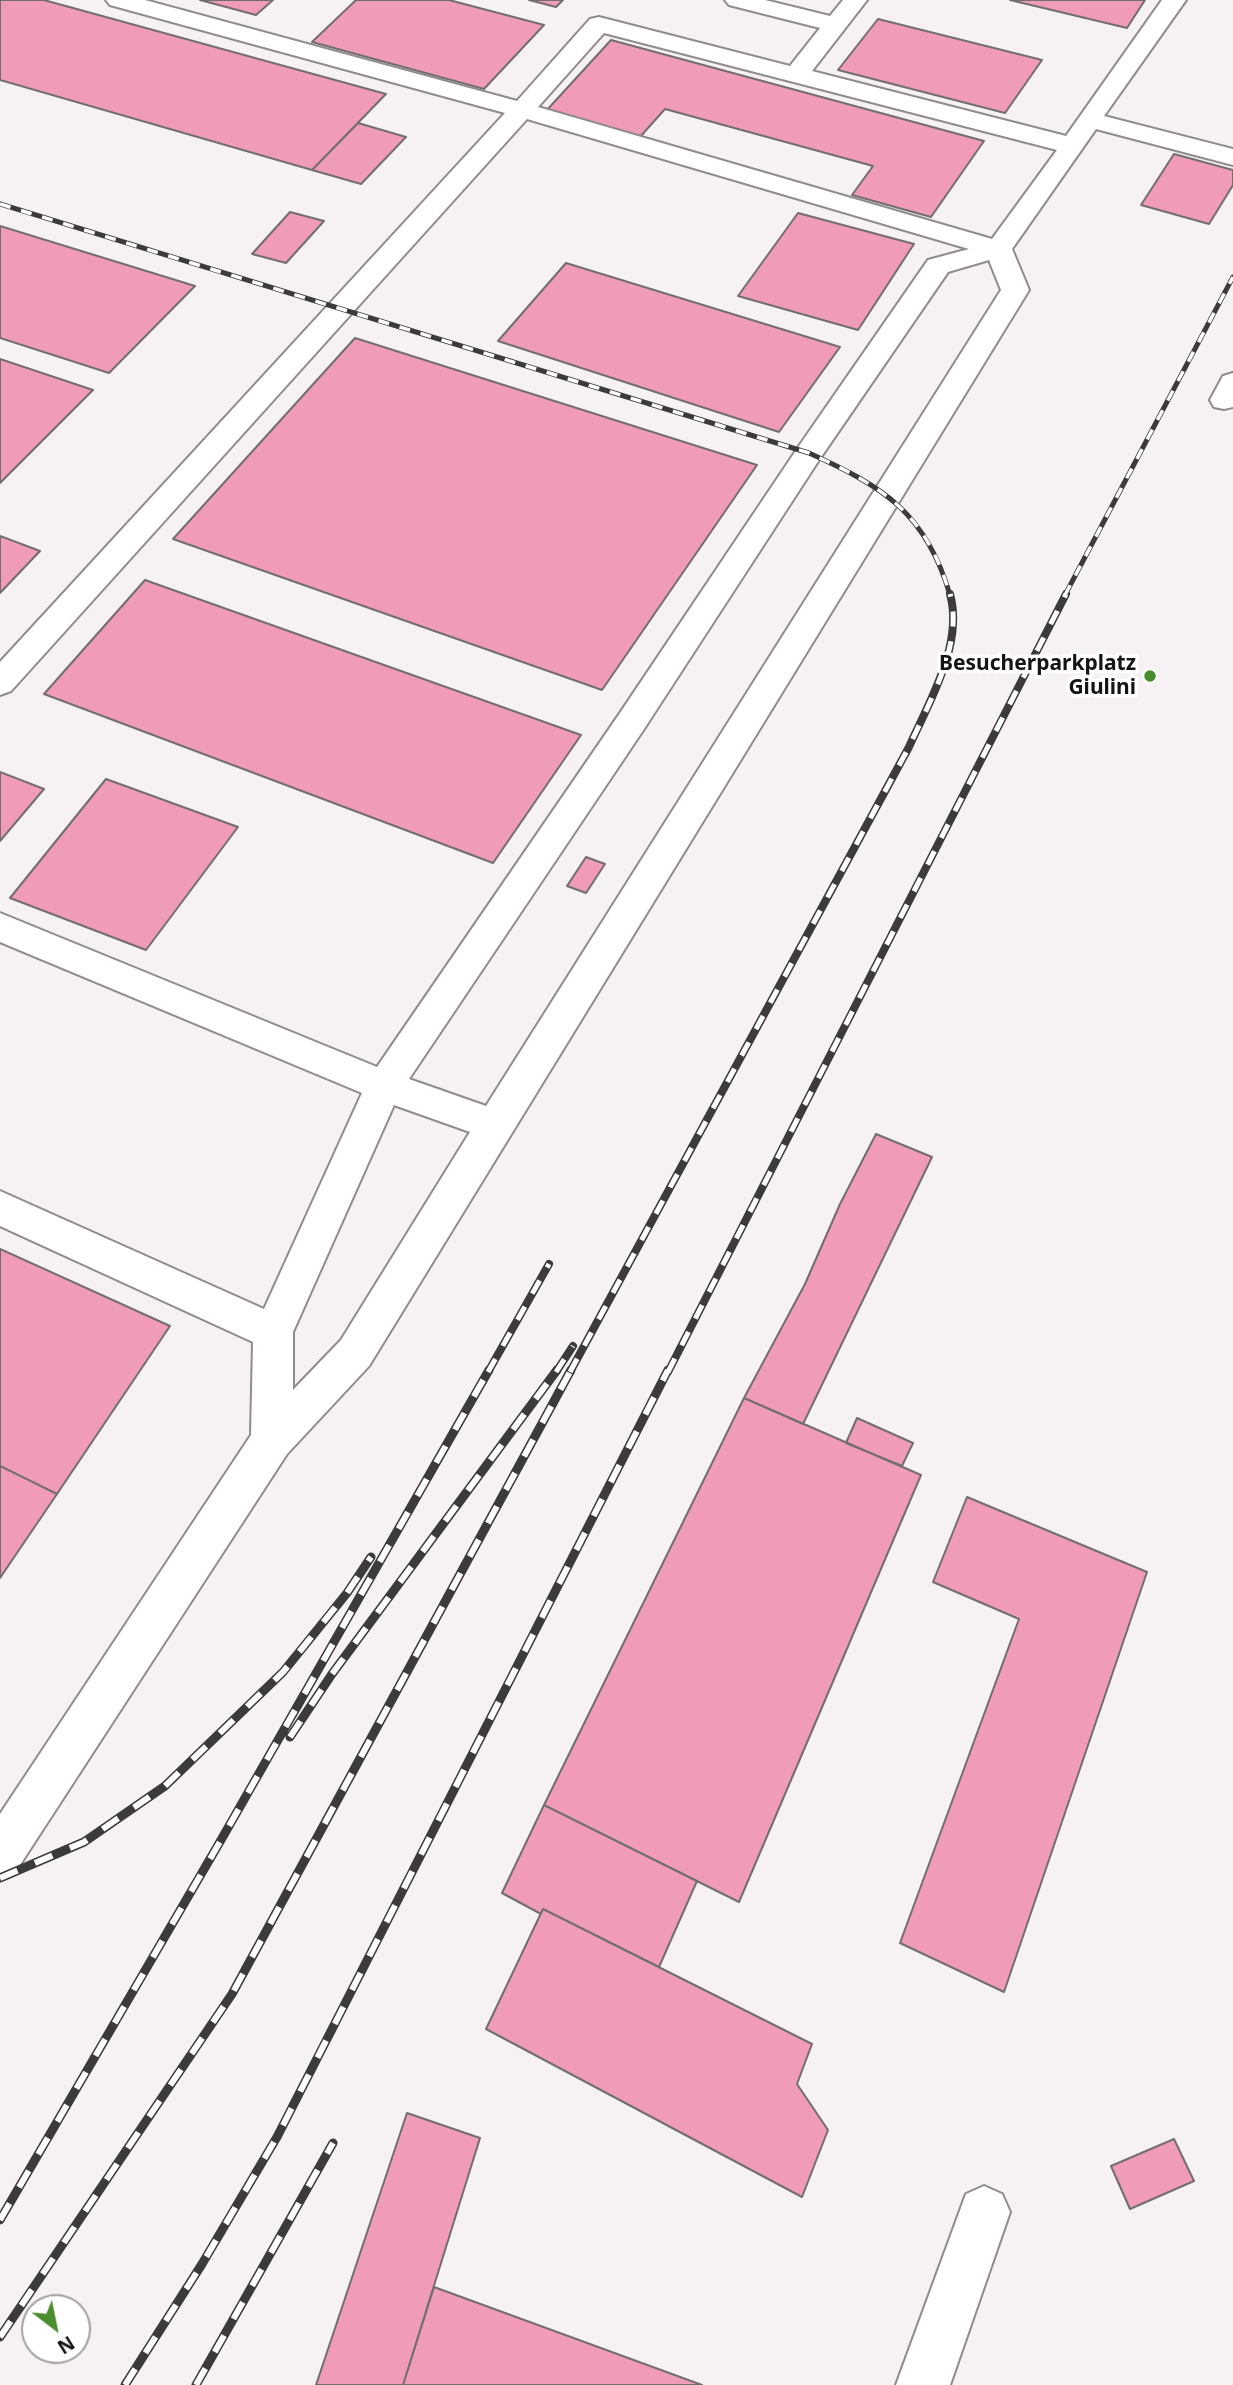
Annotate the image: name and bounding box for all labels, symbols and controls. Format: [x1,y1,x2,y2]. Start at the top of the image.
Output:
place label: Besucherparkplatz Giulini [939,651,1136,701]
marker: Besucherparkplatz Giulini [1142,668,1158,684]
north arrow [21,2294,91,2364]
text: N [53,2330,80,2360]

